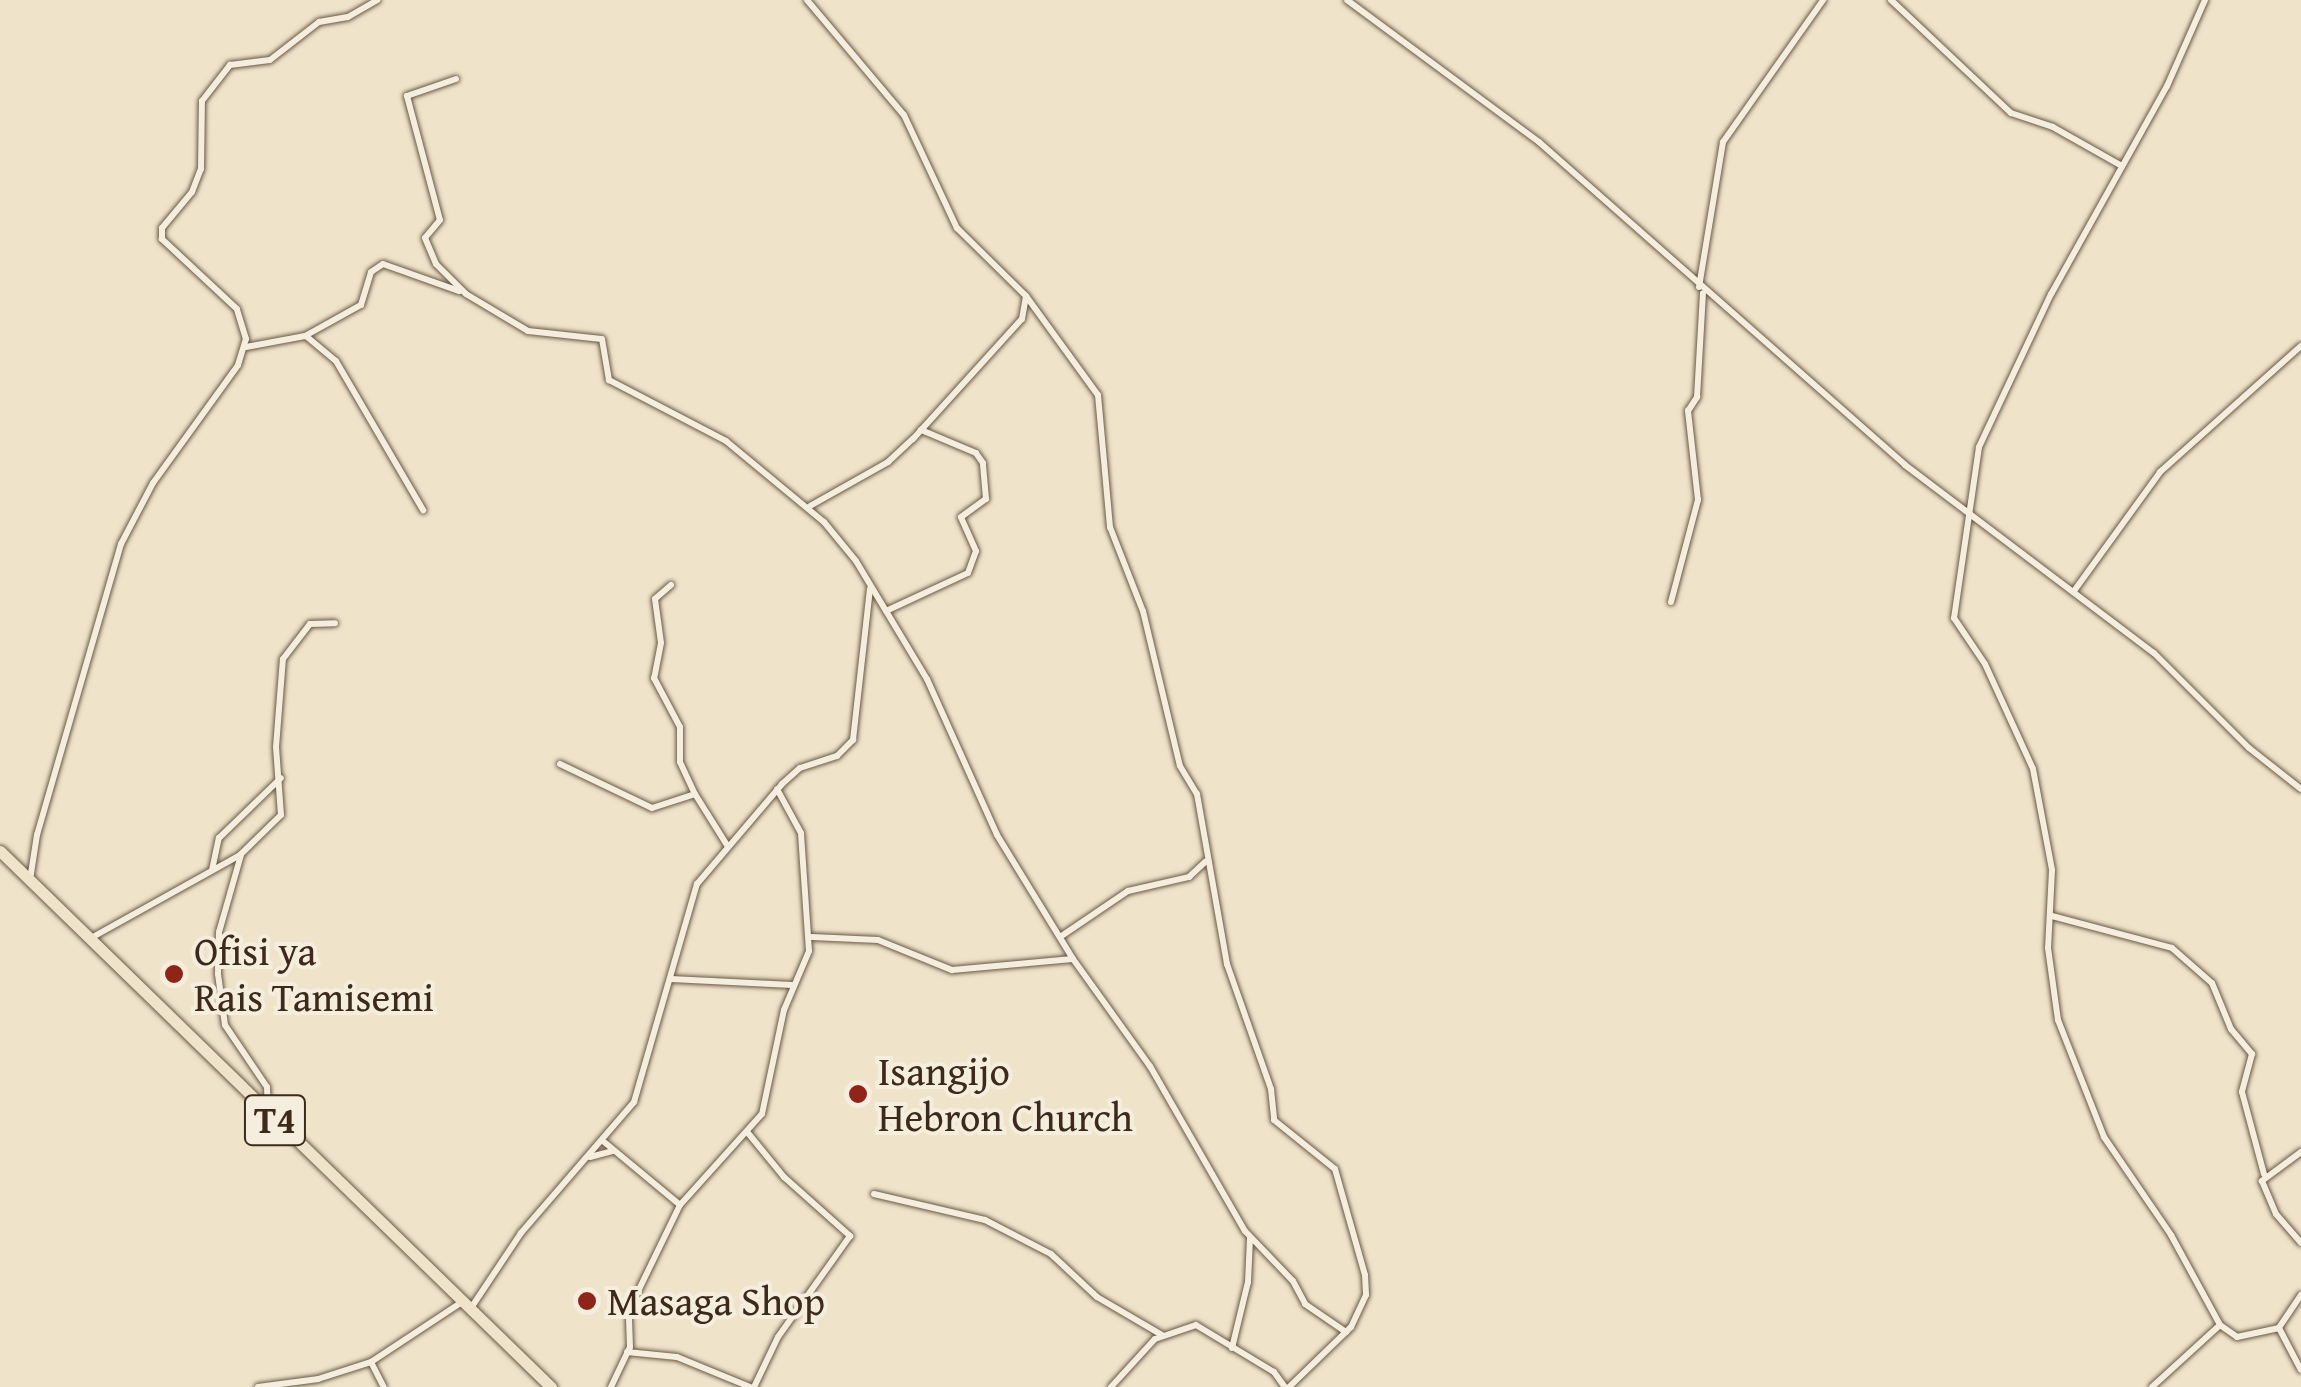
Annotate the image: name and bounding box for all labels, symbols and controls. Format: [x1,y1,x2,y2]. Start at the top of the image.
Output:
place label: Ofisi ya Rais Tamisemi [194,927,434,1021]
marker: Ofisi ya Rais Tamisemi [163,963,185,985]
place label: Isangijo Hebron Church [878,1047,1133,1141]
marker: Isangijo Hebron Church [847,1083,869,1105]
road number: T4 [242,1087,308,1153]
place label: Masaga Shop [607,1277,825,1325]
marker: Masaga Shop [576,1290,598,1312]

